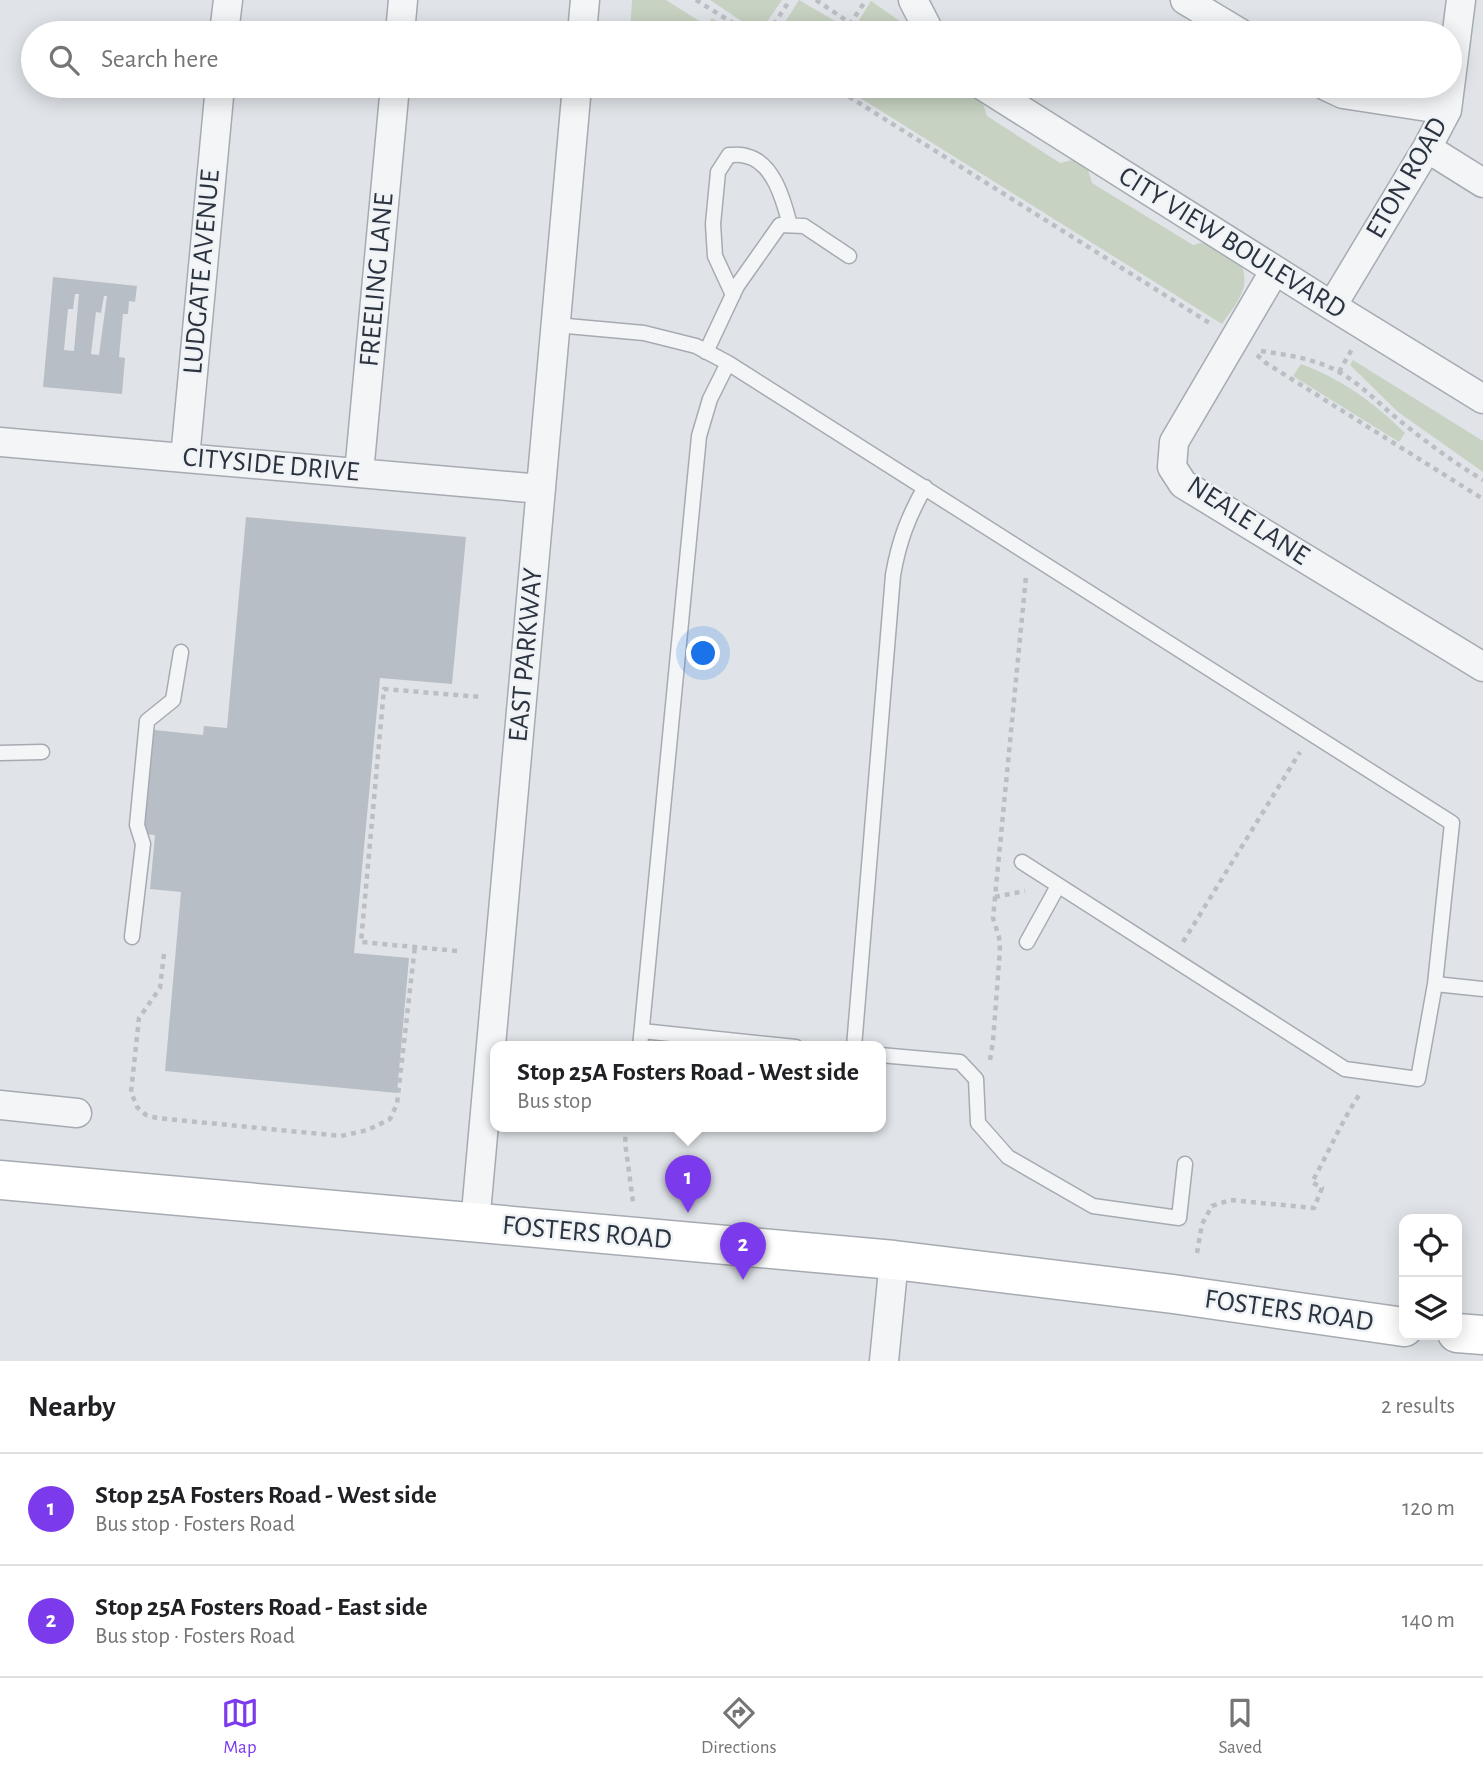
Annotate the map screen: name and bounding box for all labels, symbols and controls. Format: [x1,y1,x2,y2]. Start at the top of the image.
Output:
search box [21,21,1462,98]
icon: search [45,41,83,79]
text: Search here [101,46,219,72]
street label: ETON ROAD [1361,113,1453,243]
street label: CITY VIEW BOULEVARD [1114,162,1350,324]
street label: LUDGATE AVENUE [179,168,225,376]
street label: FREELING LANE [355,192,399,368]
street label: CITYSIDE DRIVE [182,443,360,487]
street label: NEALE LANE [1182,471,1314,571]
street label: EAST PARKWAY [504,566,548,743]
your location [686,636,720,670]
popup [490,1041,886,1132]
text: Stop 25A Fosters Road - West side [517,1059,859,1085]
text: Bus stop [517,1090,592,1113]
pin: 1 [665,1155,711,1213]
street label: FOSTERS ROAD [501,1212,673,1254]
map controls [1399,1214,1462,1340]
button: locate [1399,1214,1462,1277]
pin: 2 [720,1222,766,1280]
button: layers [1399,1277,1462,1340]
street label: FOSTERS ROAD [1203,1285,1375,1337]
text: Nearby [28,1392,116,1422]
text: 2 results [1381,1395,1455,1418]
text: Stop 25A Fosters Road - West side [95,1482,437,1508]
text: 1 [47,1497,55,1520]
text: 120 m [1402,1497,1455,1520]
text: Bus stop · Fosters Road [95,1513,295,1536]
text: Stop 25A Fosters Road - East side [95,1594,428,1620]
text: 2 [46,1609,56,1632]
text: 140 m [1402,1609,1455,1632]
text: Bus stop · Fosters Road [95,1625,295,1648]
tab: Map [221,1694,259,1759]
tab: Directions [701,1694,777,1759]
tab: Saved [1219,1694,1262,1759]

